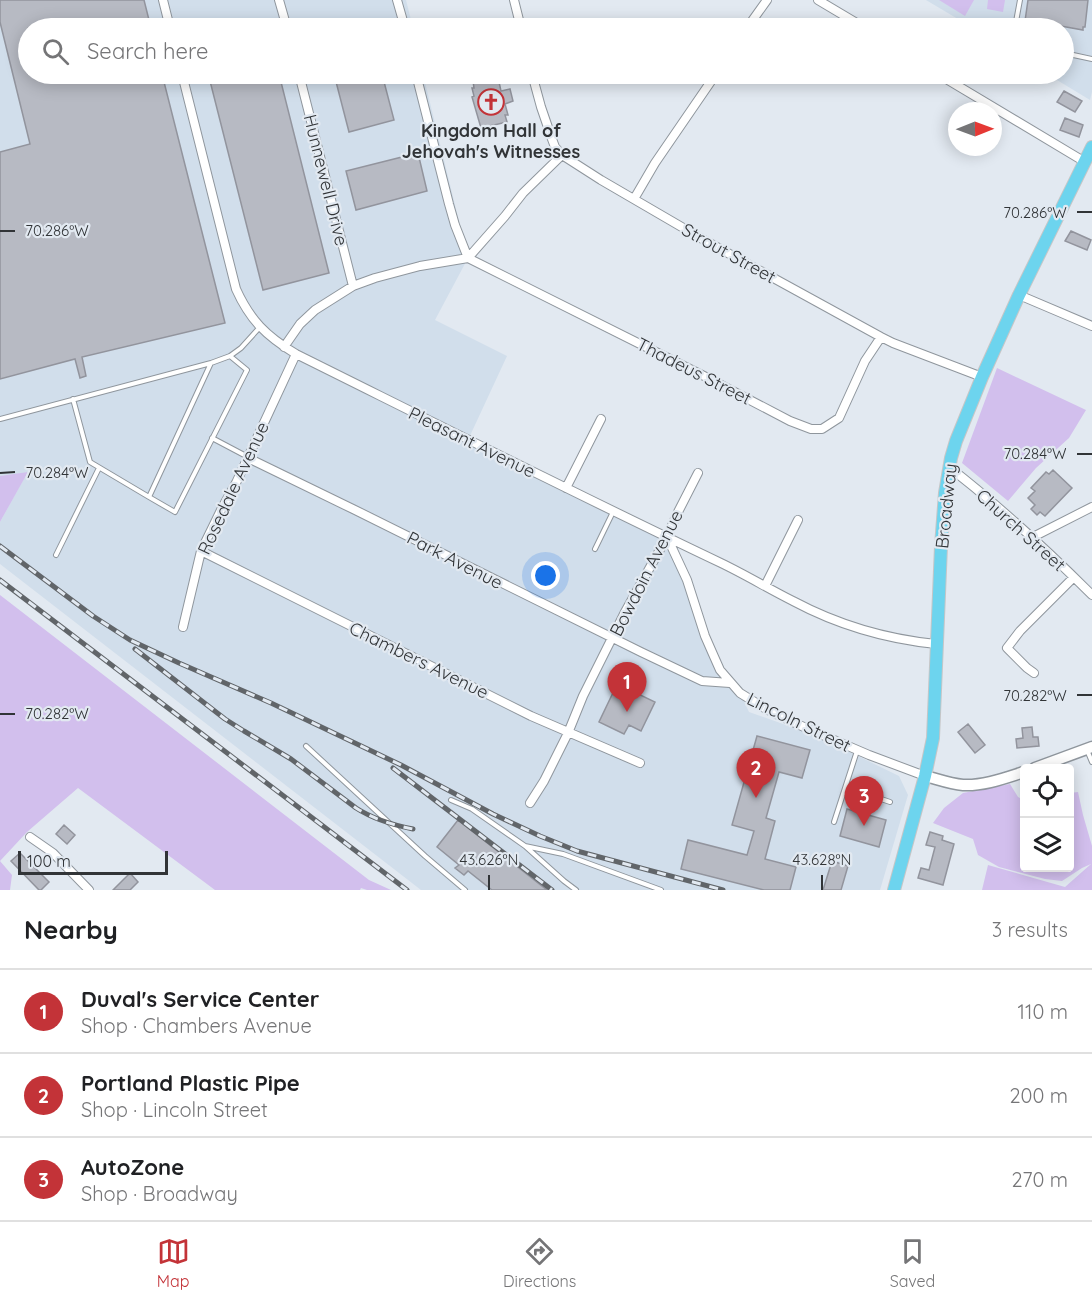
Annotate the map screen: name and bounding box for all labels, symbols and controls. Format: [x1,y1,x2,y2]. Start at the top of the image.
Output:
search box [18,18,1074,84]
icon: search [39,35,72,68]
text: Search here [87,37,208,65]
church icon: Kingdom Hall of Jehovah's Witnesses [476,87,506,117]
north arrow [948,102,1002,156]
street label: Hunnewell Drive [299,112,353,248]
place label: Kingdom Hall of Jehovah's Witnesses [402,119,580,163]
text: 70.286°W [1003,203,1067,222]
street label: Strout Street [678,218,780,288]
text: 70.286°W [25,221,89,240]
street label: Thadeus Street [633,332,755,410]
street label: Pleasant Avenue [405,401,539,483]
street label: Rosedale Avenue [192,418,274,558]
text: 70.284°W [1003,444,1067,463]
street label: Broadway [930,462,962,550]
text: 70.284°W [25,463,89,482]
street label: Church Street [972,484,1070,576]
street label: Bowdoin Avenue [604,506,688,640]
street label: Park Avenue [403,526,507,594]
your location [531,561,560,590]
street label: Chambers Avenue [346,616,492,704]
pin: 1 [608,662,646,712]
text: 70.282°W [1003,686,1067,705]
street label: Lincoln Street [743,687,855,757]
text: 70.282°W [25,704,89,723]
pin: 2 [736,748,776,798]
map controls [1020,764,1074,872]
button: locate [1020,764,1074,818]
pin: 3 [844,776,884,826]
button: layers [1020,818,1074,872]
scale bar [18,848,168,876]
text: 43.626°N [460,850,518,869]
text: 43.628°N [793,850,851,869]
text: 100 m [27,851,71,871]
text: Nearby [24,913,118,946]
text: 3 results [992,917,1068,942]
text: Duval's Service Center [81,985,319,1013]
text: 1 [40,999,47,1024]
text: 110 m [1018,999,1068,1024]
text: Shop · Chambers Avenue [81,1013,312,1038]
text: Portland Plastic Pipe [81,1069,300,1097]
text: 2 [38,1083,49,1108]
text: 200 m [1009,1083,1068,1108]
text: Shop · Lincoln Street [81,1097,268,1122]
text: AutoZone [81,1153,184,1181]
text: 3 [38,1167,49,1192]
text: 270 m [1011,1167,1068,1192]
text: Shop · Broadway [81,1181,238,1206]
tab: Map [157,1235,190,1291]
tab: Directions [503,1235,576,1291]
tab: Saved [890,1235,935,1291]

